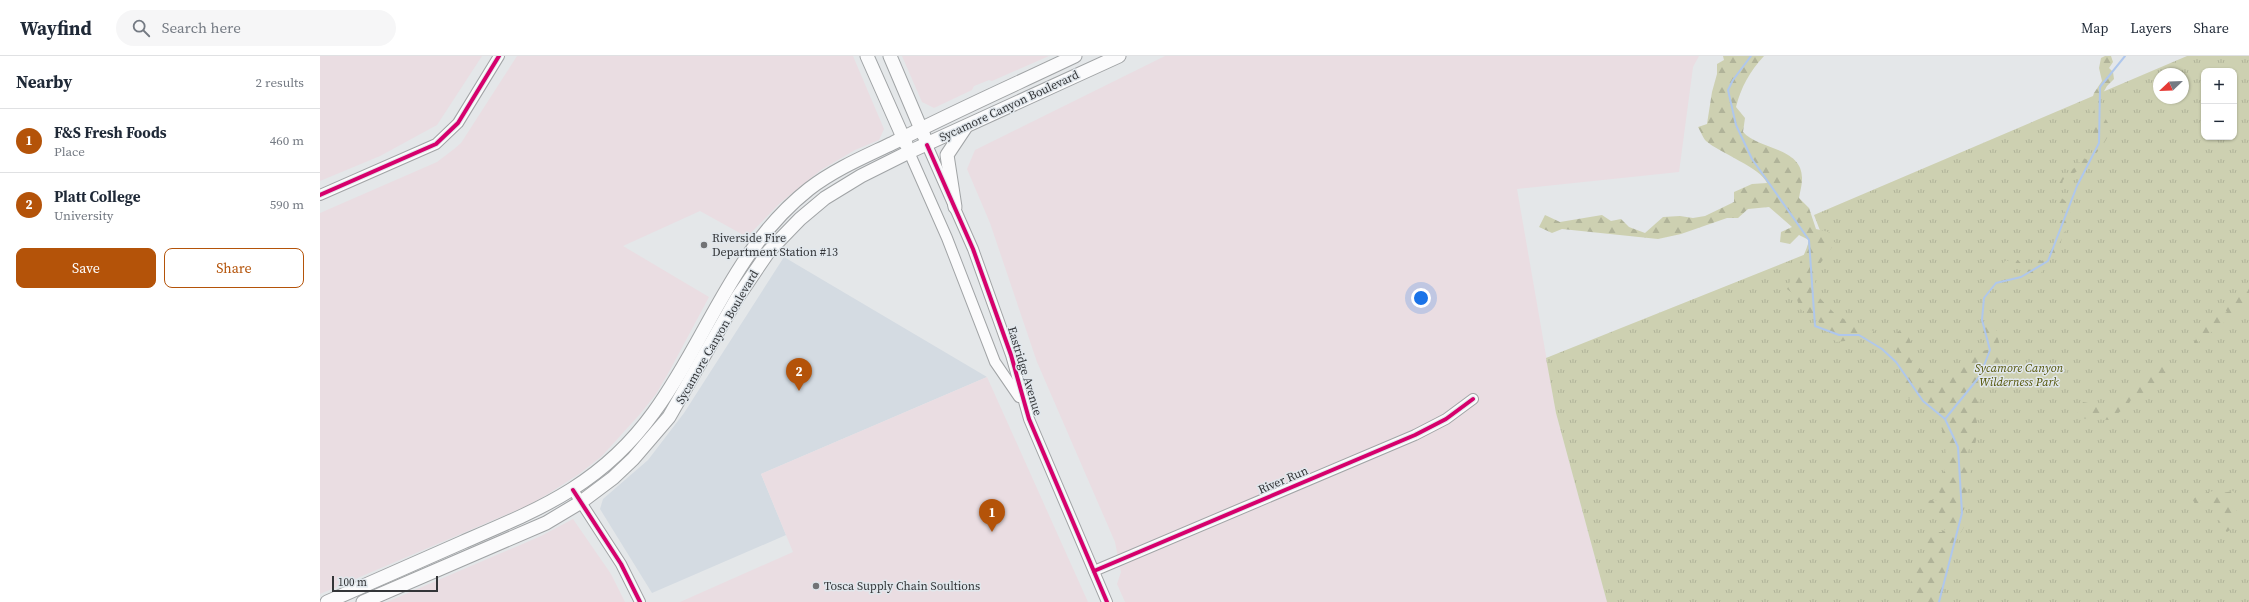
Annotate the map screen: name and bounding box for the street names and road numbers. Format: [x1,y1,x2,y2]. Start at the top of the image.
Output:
street label: Sycamore Canyon Boulevard [937,66,1082,145]
street label: Sycamore Canyon Boulevard [672,267,762,407]
street label: Eastridge Avenue [1004,325,1046,417]
street label: River Run [1255,462,1311,498]

